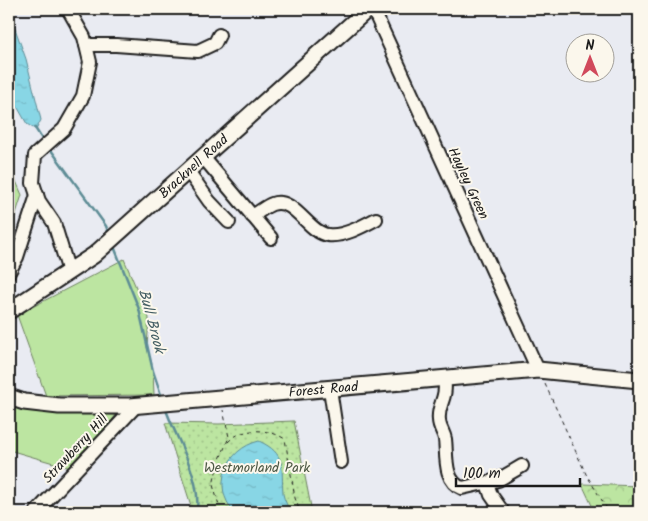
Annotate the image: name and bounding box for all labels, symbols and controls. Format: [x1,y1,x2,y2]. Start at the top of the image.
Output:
north arrow [566,32,616,82]
text: N [586,35,595,57]
street label: Bracknell Road [154,129,234,204]
street label: Hayley Green [442,144,494,223]
water label: Bull Brook [131,287,172,358]
street label: Forest Road [288,376,360,404]
street label: Strawberry Hill [38,409,114,488]
scale bar [456,456,579,488]
park label: Westmorland Park [204,457,311,479]
text: 100 m [463,462,501,486]

